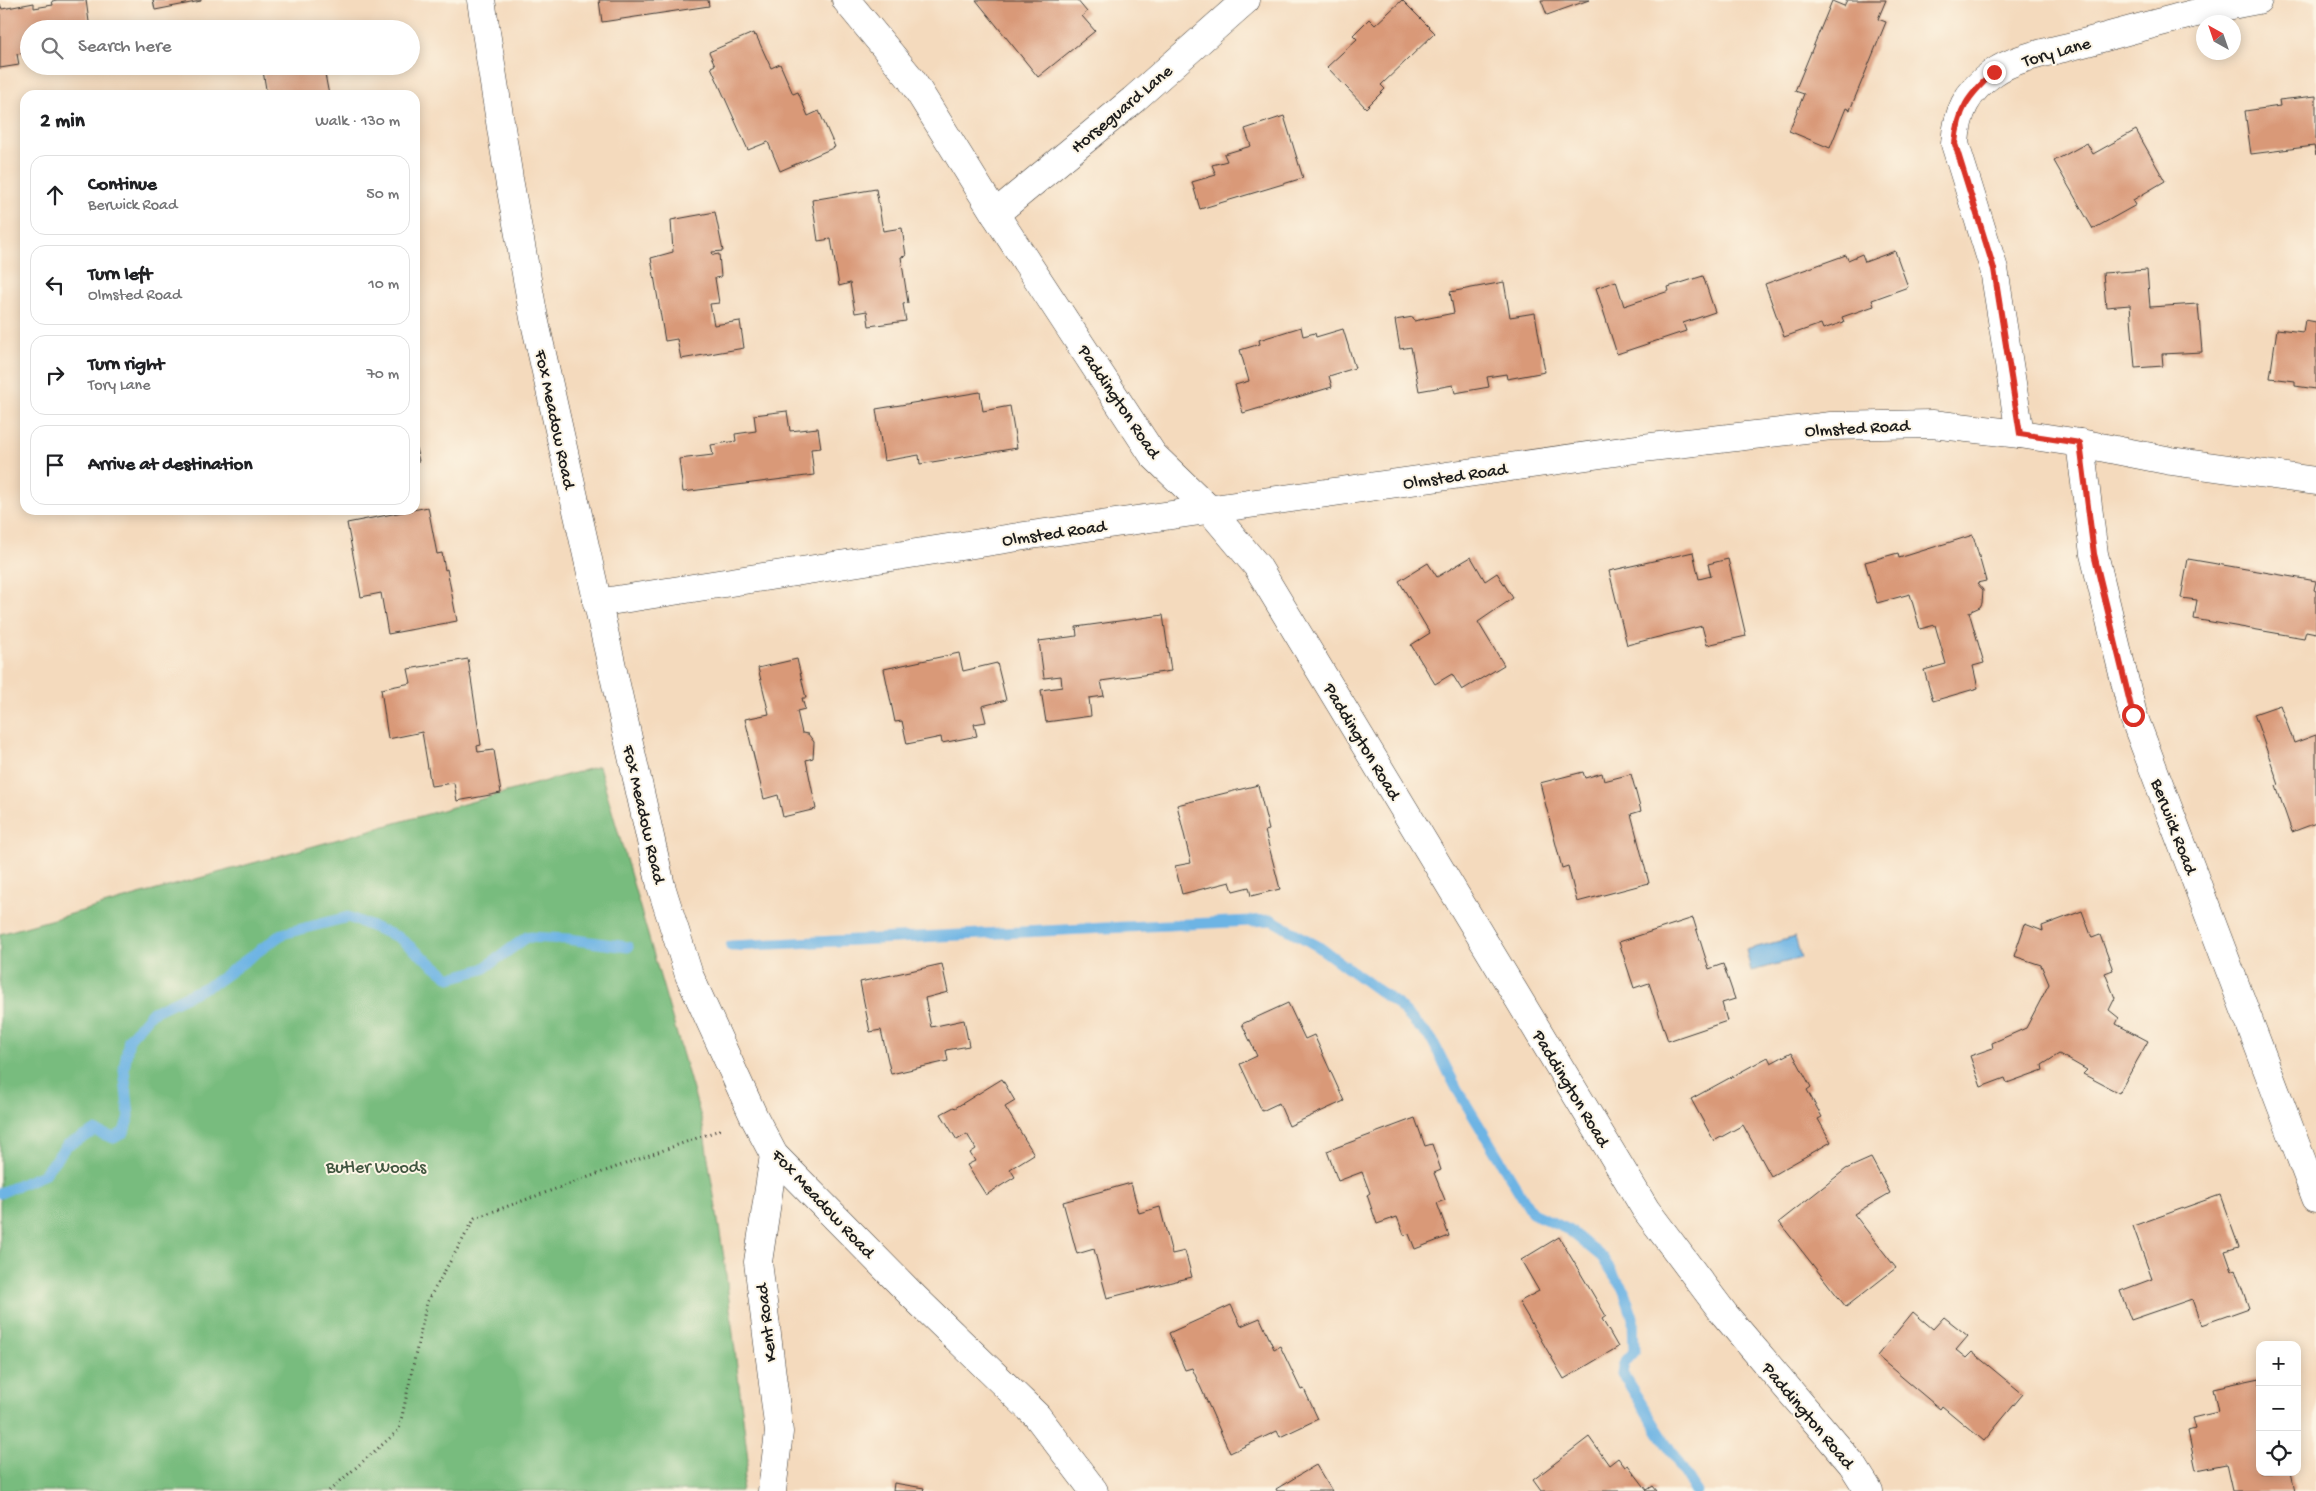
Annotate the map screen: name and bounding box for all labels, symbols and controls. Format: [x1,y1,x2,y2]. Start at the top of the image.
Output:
north arrow [2196,15,2241,60]
search box [20,20,420,75]
street label: Tory Lane [2019,33,2094,73]
icon: search [38,34,66,62]
text: Search here [78,36,172,59]
street label: Horseguard Lane [1068,61,1178,159]
route end [1983,61,2006,84]
text: 2 min [40,110,85,135]
text: Walk · 130 m [315,113,400,132]
text: Continue [88,174,157,197]
icon: ahead [41,181,69,209]
text: 50 m [366,186,399,205]
text: Berwick Road [88,197,177,216]
text: Turn left [88,264,152,287]
icon: left [41,271,69,299]
text: 10 m [368,276,399,295]
text: Olmsted Road [88,287,181,306]
street label: Paddington Road [1072,341,1164,464]
street label: Fox Meadow Road [528,347,579,492]
text: Turn right [88,354,164,377]
icon: right [41,361,69,389]
text: 70 m [366,366,399,385]
text: Tory Lane [88,377,150,396]
street label: Olmsted Road [1804,416,1912,443]
icon: arrive [41,451,69,479]
text: Arrive at destination [88,454,252,477]
street label: Olmsted Road [1402,460,1510,495]
street label: Olmsted Road [1001,517,1109,552]
street label: Paddington Road [1317,679,1405,806]
route start [2122,704,2145,727]
street label: Fox Meadow Road [616,742,669,887]
street label: Berwick Road [2145,775,2201,879]
street label: Paddington Road [1526,1026,1614,1153]
street label: Fox Meadow Road [766,1145,879,1265]
park label: Butler Woods [325,1158,427,1179]
street label: Kent Road [752,1281,783,1363]
map controls [2256,1341,2301,1476]
button: + [2256,1341,2301,1386]
street label: Paddington Road [1756,1358,1859,1475]
button: − [2256,1386,2301,1431]
button: locate [2256,1431,2301,1476]

